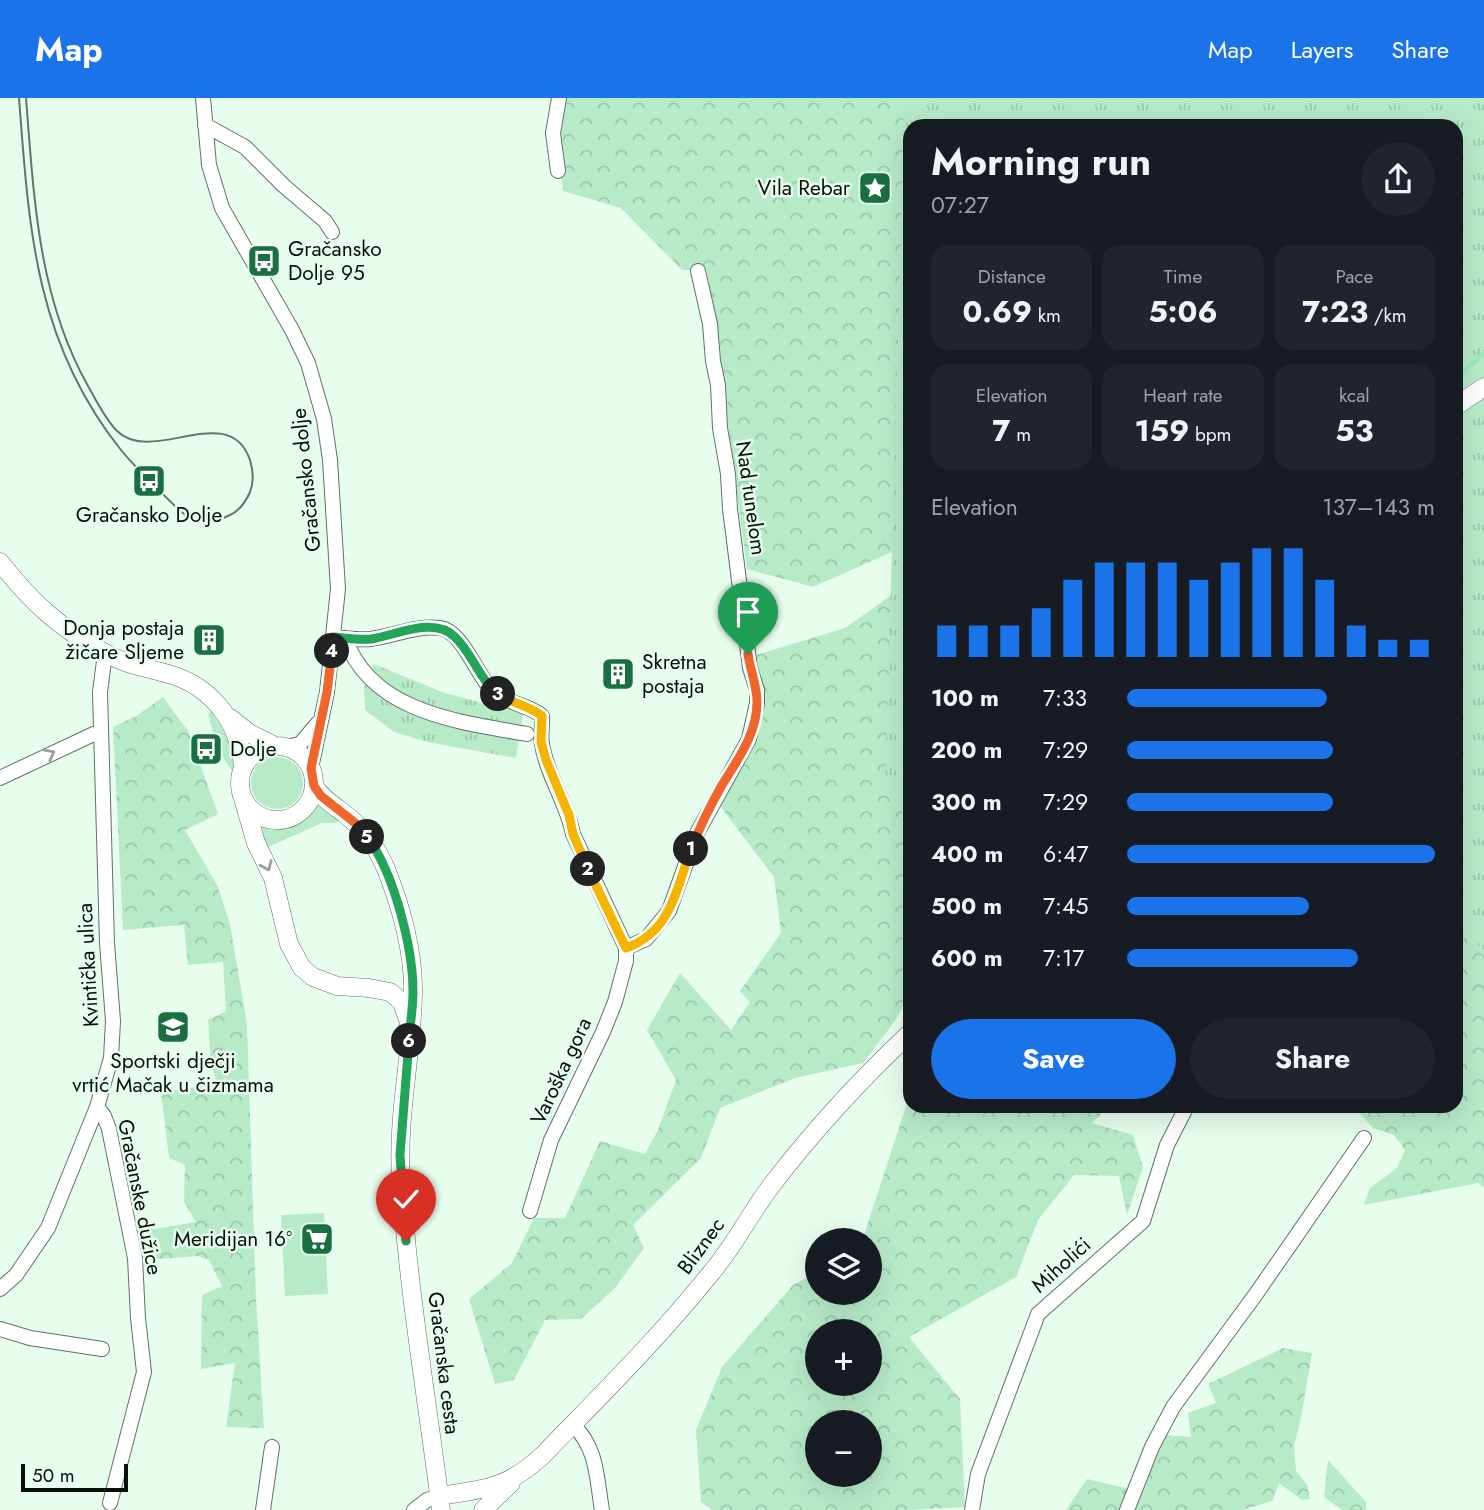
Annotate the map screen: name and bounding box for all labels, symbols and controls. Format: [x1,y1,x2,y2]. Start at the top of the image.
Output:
text: Map [35,26,103,73]
text: Map [1208,32,1253,67]
text: Layers [1291,32,1353,67]
text: Share [1391,32,1449,67]
text: Morning run [931,134,1151,189]
button: share [1361,142,1435,216]
place icon: Vila Rebar [856,169,894,207]
place label: Vila Rebar [758,173,851,203]
text: 07:27 [931,188,989,222]
place label: Gračansko Dolje 95 [288,234,382,288]
bus stop icon: Gračansko Dolje 95 [245,242,283,280]
text: Distance [978,263,1046,290]
text: Time [1164,263,1202,290]
text: Pace [1335,263,1373,290]
text: 0.69 [962,290,1032,333]
text: 5:06 [1149,290,1217,333]
text: 7:23 [1302,290,1368,333]
text: km [1032,302,1061,329]
text: /km [1368,302,1407,329]
text: Elevation [976,382,1048,409]
text: Heart rate [1143,382,1223,409]
text: kcal [1339,382,1370,409]
street label: Gračansko dolje [284,407,328,553]
text: 7 [992,409,1010,452]
text: 159 [1135,409,1189,452]
text: 53 [1335,409,1373,452]
text: m [1010,421,1031,448]
text: bpm [1189,421,1231,448]
street label: Nad tunelom [728,439,774,557]
bus stop icon: Gračansko Dolje [130,462,168,500]
text: Elevation [931,490,1018,524]
text: 137–143 m [1322,490,1435,524]
place label: Gračansko Dolje [76,500,222,530]
pin [718,582,778,654]
icon: arrive [729,593,767,631]
place label: Donja postaja žičare Sljeme [63,613,184,667]
building icon: Donja postaja žičare Sljeme [190,621,228,659]
pin: 4 [314,634,350,668]
text: 4 [325,637,338,664]
place label: Skretna postaja [642,647,707,701]
building icon: Skretna postaja [599,655,637,693]
pin: 3 [480,676,516,712]
text: 3 [492,680,503,707]
text: 100 m [931,681,999,715]
text: 7:33 [1043,681,1087,715]
bus stop icon: Dolje [187,730,225,768]
text: 200 m [931,733,1002,767]
text: 7:29 [1043,733,1088,767]
place label: Dolje [230,734,277,764]
one-way arrow [43,749,55,763]
text: 300 m [931,785,1002,819]
text: 7:29 [1043,785,1088,819]
pin: 5 [350,820,384,854]
text: 5 [360,823,373,850]
pin: 1 [674,832,708,866]
text: 1 [686,835,695,862]
text: 400 m [931,837,1003,871]
text: 6:47 [1043,837,1089,871]
pin: 2 [570,852,606,886]
text: 2 [581,855,594,882]
one-way arrow [259,859,273,871]
text: 500 m [931,889,1002,923]
text: 7:45 [1043,889,1088,923]
street label: Kvintička ulica [70,902,106,1028]
text: 600 m [931,941,1003,975]
text: 7:17 [1043,941,1084,975]
school or university icon: Sportski dječji vrtić Mačak u čizmama [154,1008,192,1046]
street label: Varoška gora [523,1013,599,1129]
button: Save [931,1019,1176,1099]
button: Share [1190,1019,1435,1099]
pin: 6 [392,1024,426,1058]
text: 6 [402,1027,415,1054]
place label: Sportski dječji vrtić Mačak u čizmama [72,1046,274,1100]
street label: Gračanske dužice [110,1116,170,1278]
pin [376,1169,436,1241]
icon: check [387,1180,425,1218]
street label: Bliznec [670,1211,732,1281]
supermarket icon: Meridijan 16° [298,1220,336,1258]
place label: Meridijan 16° [174,1224,292,1254]
map controls [805,1228,882,1487]
button: layers [805,1228,882,1305]
street label: Miholići [1025,1230,1097,1300]
street label: Gračanska cesta [420,1290,468,1436]
button: + [805,1319,882,1396]
button: − [805,1410,882,1487]
scale bar [21,1461,128,1493]
text: 50 m [32,1462,75,1489]

